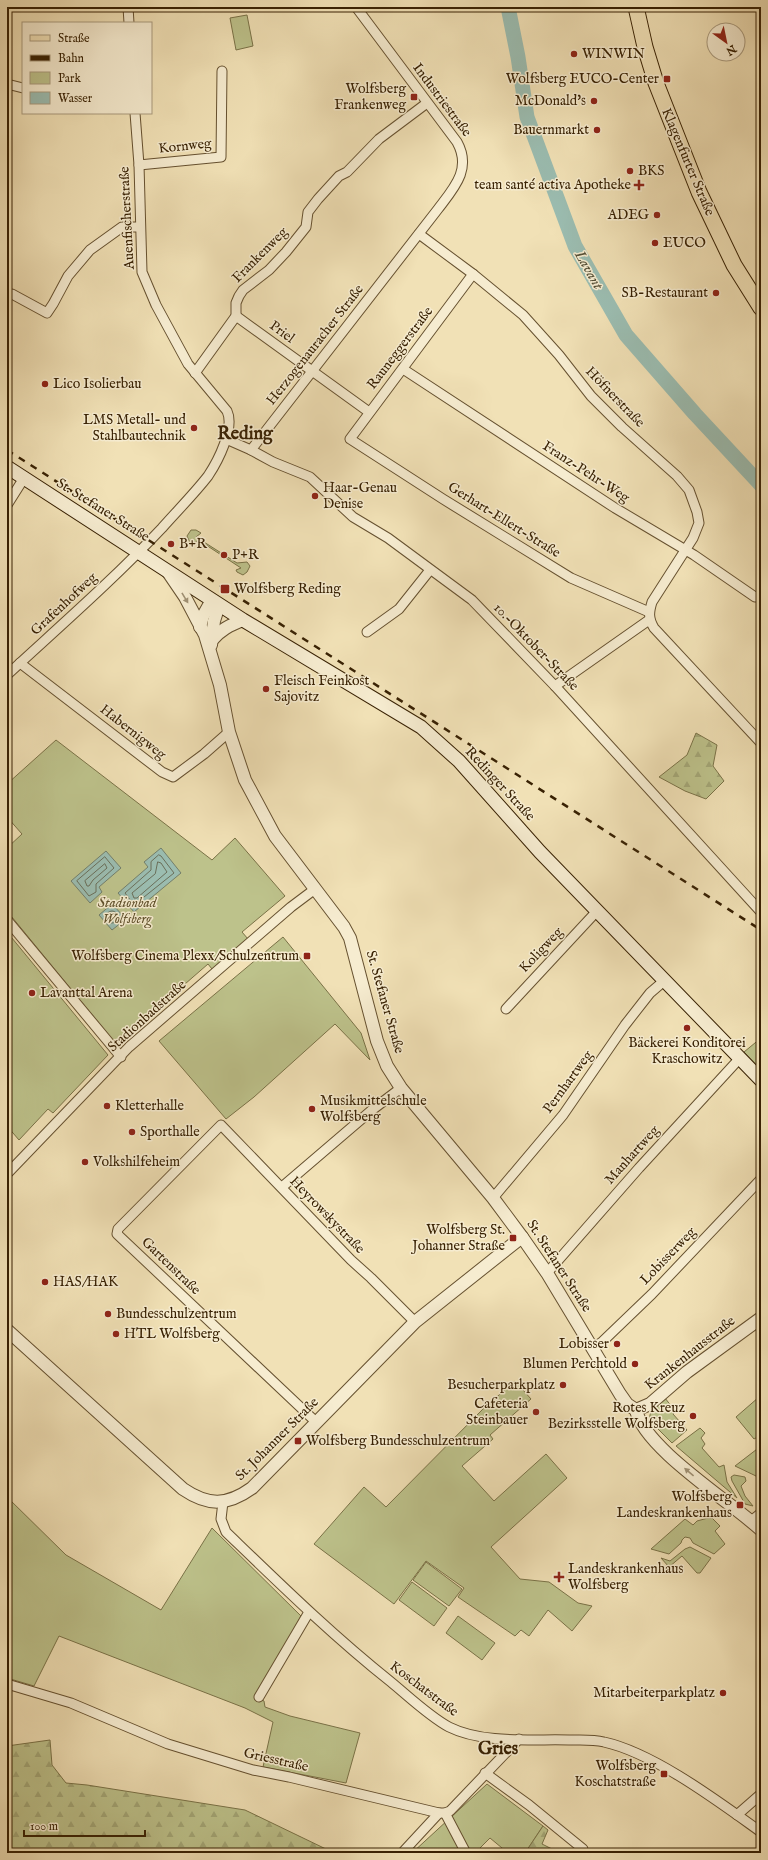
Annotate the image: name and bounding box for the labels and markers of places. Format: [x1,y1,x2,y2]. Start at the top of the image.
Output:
place label: WINWIN [582,45,645,63]
marker: WINWIN [569,49,579,59]
place label: Wolfsberg EUCO-Center [506,70,659,88]
marker: Wolfsberg EUCO-Center [662,74,672,84]
place label: Wolfsberg Frankenweg [334,80,406,114]
marker: Wolfsberg Frankenweg [409,92,419,102]
place label: McDonald's [515,92,586,110]
marker: McDonald's [589,96,599,106]
place label: Bauernmarkt [513,121,589,139]
marker: Bauernmarkt [592,125,602,135]
place label: BKS [638,162,664,180]
marker: BKS [625,166,635,176]
place label: team santé activa Apotheke [474,176,632,194]
marker: team santé activa Apotheke [634,180,644,190]
place label: ADEG [607,206,650,224]
marker: ADEG [652,210,662,220]
place label: EUCO [663,234,706,252]
marker: EUCO [650,238,660,248]
place label: SB-Restaurant [622,284,708,302]
marker: SB-Restaurant [711,288,721,298]
place label: Lico Isolierbau [53,375,142,393]
marker: Lico Isolierbau [40,379,50,389]
place label: LMS Metall- und Stahlbautechnik [83,411,187,445]
marker: LMS Metall- und Stahlbautechnik [189,423,199,433]
place label: Haar-Genau Denise [323,479,397,513]
marker: Haar-Genau Denise [310,491,320,501]
place label: B+R [179,535,207,553]
marker: B+R [166,539,176,549]
place label: P+R [232,546,259,564]
marker: P+R [219,550,229,560]
place label: Wolfsberg Reding [234,580,341,598]
marker: Wolfsberg Reding [219,583,231,595]
place label: Fleisch Feinkost Sajovitz [274,672,370,706]
marker: Fleisch Feinkost Sajovitz [261,684,271,694]
place label: Wolfsberg Cinema Plexx/Schulzentrum [71,947,299,965]
marker: Wolfsberg Cinema Plexx/Schulzentrum [302,951,312,961]
place label: Lavanttal Arena [40,984,134,1002]
marker: Lavanttal Arena [27,988,37,998]
marker: Bäckerei Konditorei Kraschowitz [682,1023,692,1033]
place label: Bäckerei Konditorei Kraschowitz [628,1034,746,1068]
place label: Musikmittelschule Wolfsberg [320,1092,427,1126]
place label: Kletterhalle [115,1097,185,1115]
marker: Kletterhalle [102,1101,112,1111]
marker: Musikmittelschule Wolfsberg [307,1104,317,1114]
place label: Sporthalle [140,1123,200,1141]
marker: Sporthalle [127,1127,137,1137]
place label: Volkshilfeheim [92,1153,180,1171]
marker: Volkshilfeheim [80,1157,90,1167]
place label: Wolfsberg St. Johanner Straße [410,1221,506,1255]
marker: Wolfsberg St. Johanner Straße [508,1233,518,1243]
place label: HAS/HAK [53,1273,119,1291]
marker: HAS/HAK [40,1277,50,1287]
place label: Bundesschulzentrum [116,1305,237,1323]
marker: Bundesschulzentrum [103,1309,113,1319]
place label: HTL Wolfsberg [124,1325,220,1343]
marker: HTL Wolfsberg [111,1329,121,1339]
place label: Lobisser [559,1335,609,1353]
marker: Lobisser [612,1339,622,1349]
place label: Blumen Perchtold [523,1355,628,1373]
marker: Blumen Perchtold [630,1359,640,1369]
place label: Besucherparkplatz [447,1376,556,1394]
marker: Besucherparkplatz [558,1380,568,1390]
place label: Cafeteria Steinbauer [466,1395,529,1429]
place label: Rotes Kreuz Bezirksstelle Wolfsberg [548,1399,686,1433]
marker: Cafeteria Steinbauer [531,1407,541,1417]
marker: Rotes Kreuz Bezirksstelle Wolfsberg [688,1411,698,1421]
place label: Wolfsberg Bundesschulzentrum [306,1432,490,1450]
marker: Wolfsberg Bundesschulzentrum [293,1436,303,1446]
place label: Wolfsberg Landeskrankenhaus [617,1488,732,1522]
marker: Wolfsberg Landeskrankenhaus [735,1500,745,1510]
place label: Landeskrankenhaus Wolfsberg [568,1560,683,1594]
marker: Landeskrankenhaus Wolfsberg [553,1571,565,1583]
place label: Mitarbeiterparkplatz [593,1684,716,1702]
marker: Mitarbeiterparkplatz [718,1688,728,1698]
place label: Wolfsberg Koschatstraße [575,1757,657,1791]
marker: Wolfsberg Koschatstraße [659,1769,669,1779]

